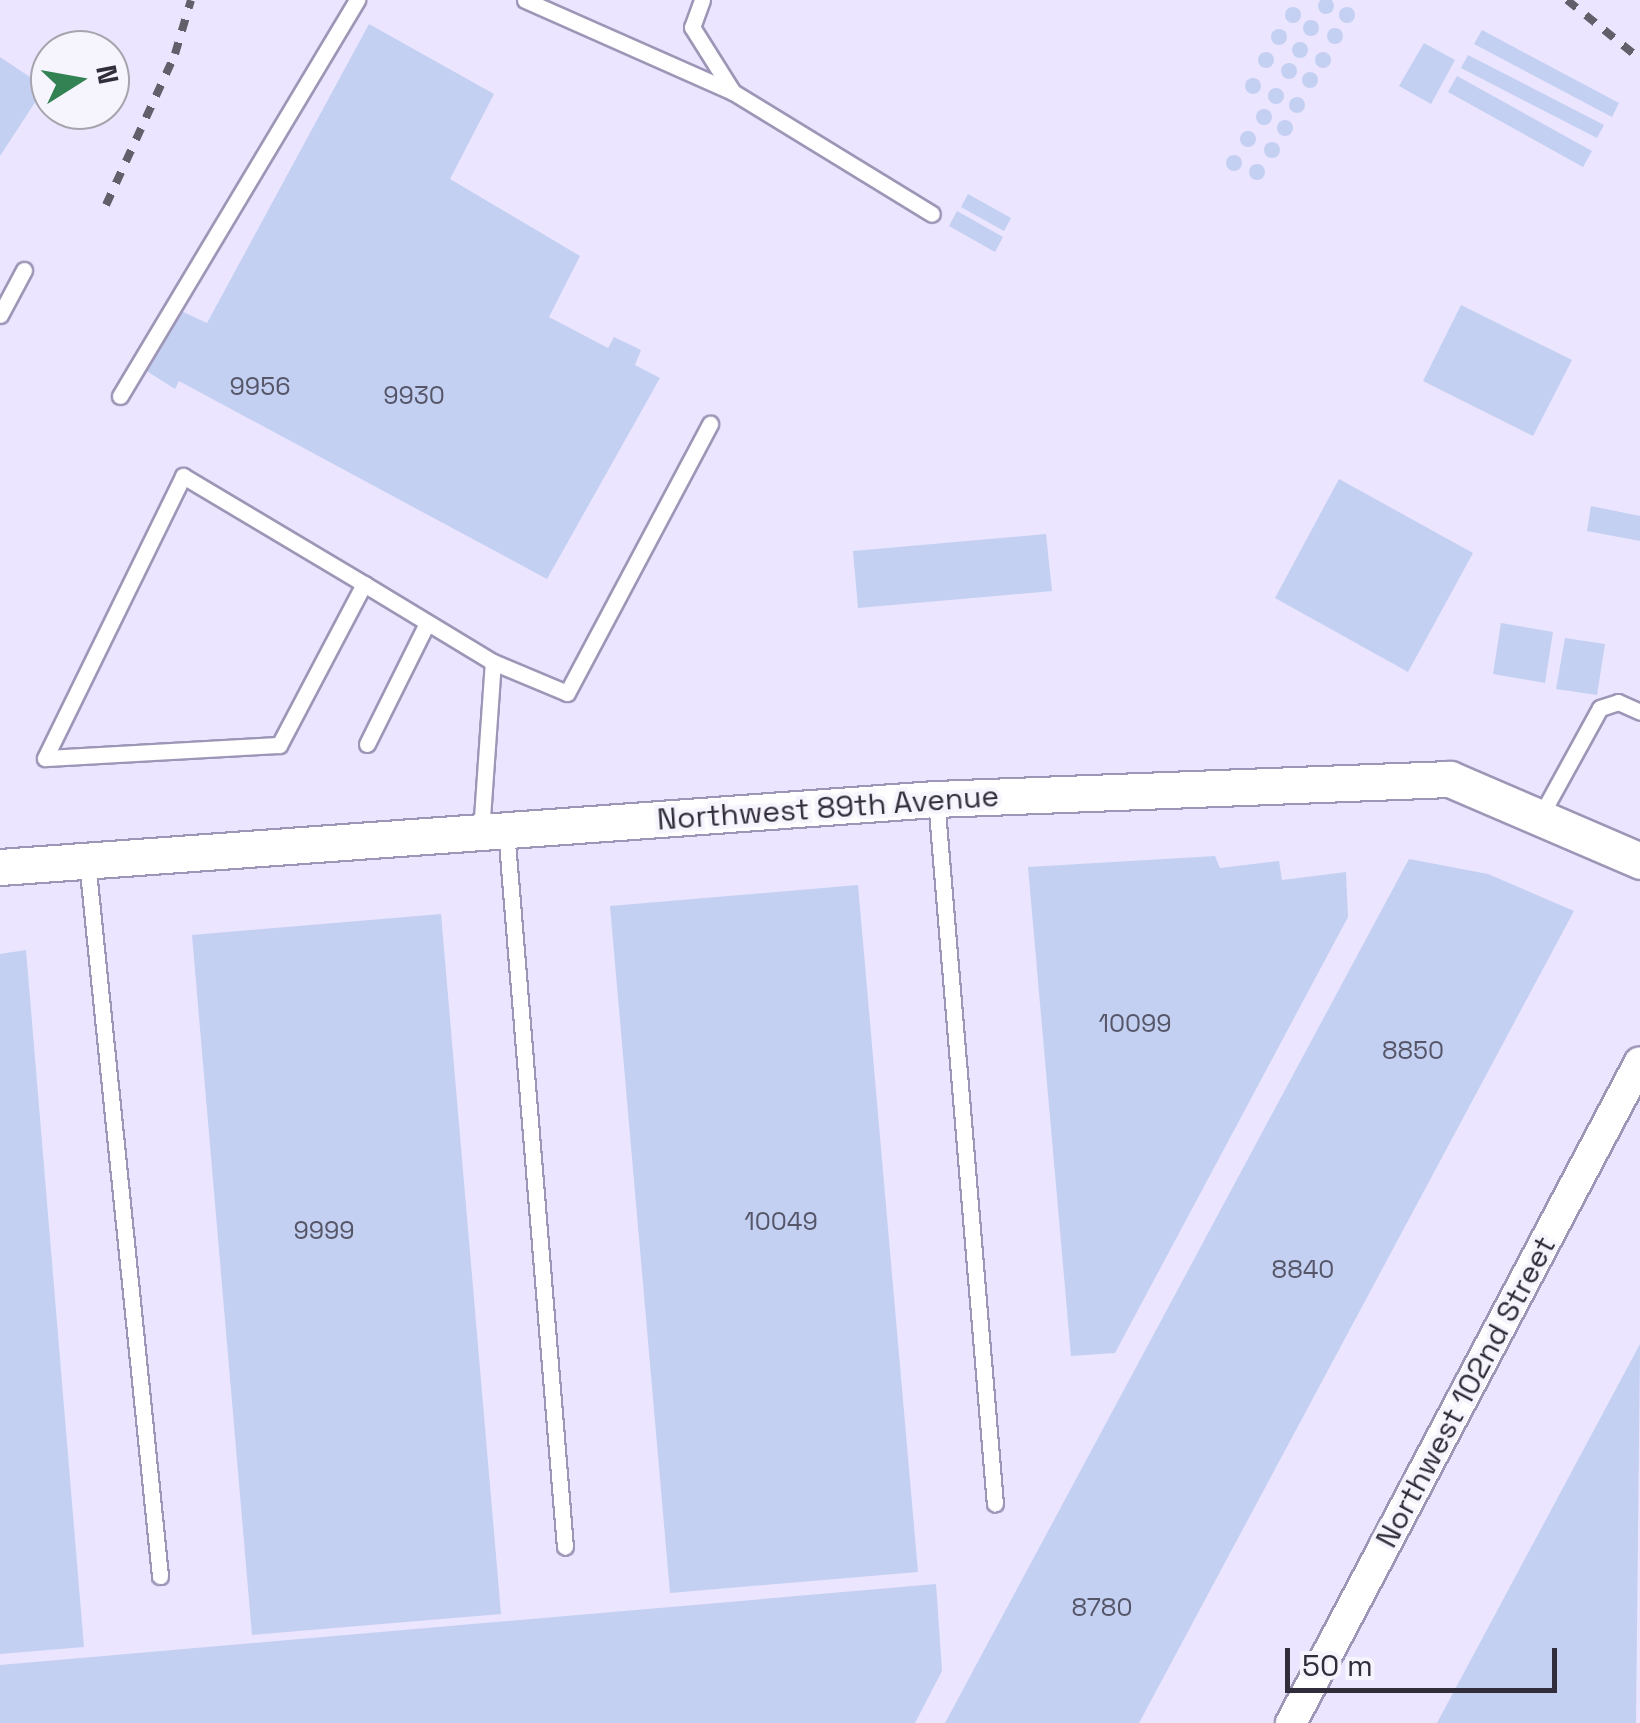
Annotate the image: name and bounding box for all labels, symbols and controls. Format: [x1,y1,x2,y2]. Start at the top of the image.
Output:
north arrow [30,30,130,130]
text: N [88,62,127,87]
house number: 9956 [230,371,290,401]
house number: 9930 [383,380,445,410]
street label: Northwest 89th Avenue [656,778,1000,838]
house number: 10099 [1098,1008,1172,1038]
house number: 8850 [1382,1035,1444,1065]
house number: 10049 [744,1206,818,1236]
house number: 9999 [293,1215,355,1245]
street label: Northwest 102nd Street [1369,1230,1563,1554]
house number: 8840 [1272,1254,1334,1284]
house number: 8780 [1072,1592,1132,1622]
scale bar [1290,1628,1562,1690]
text: 50 m [1302,1646,1373,1685]

